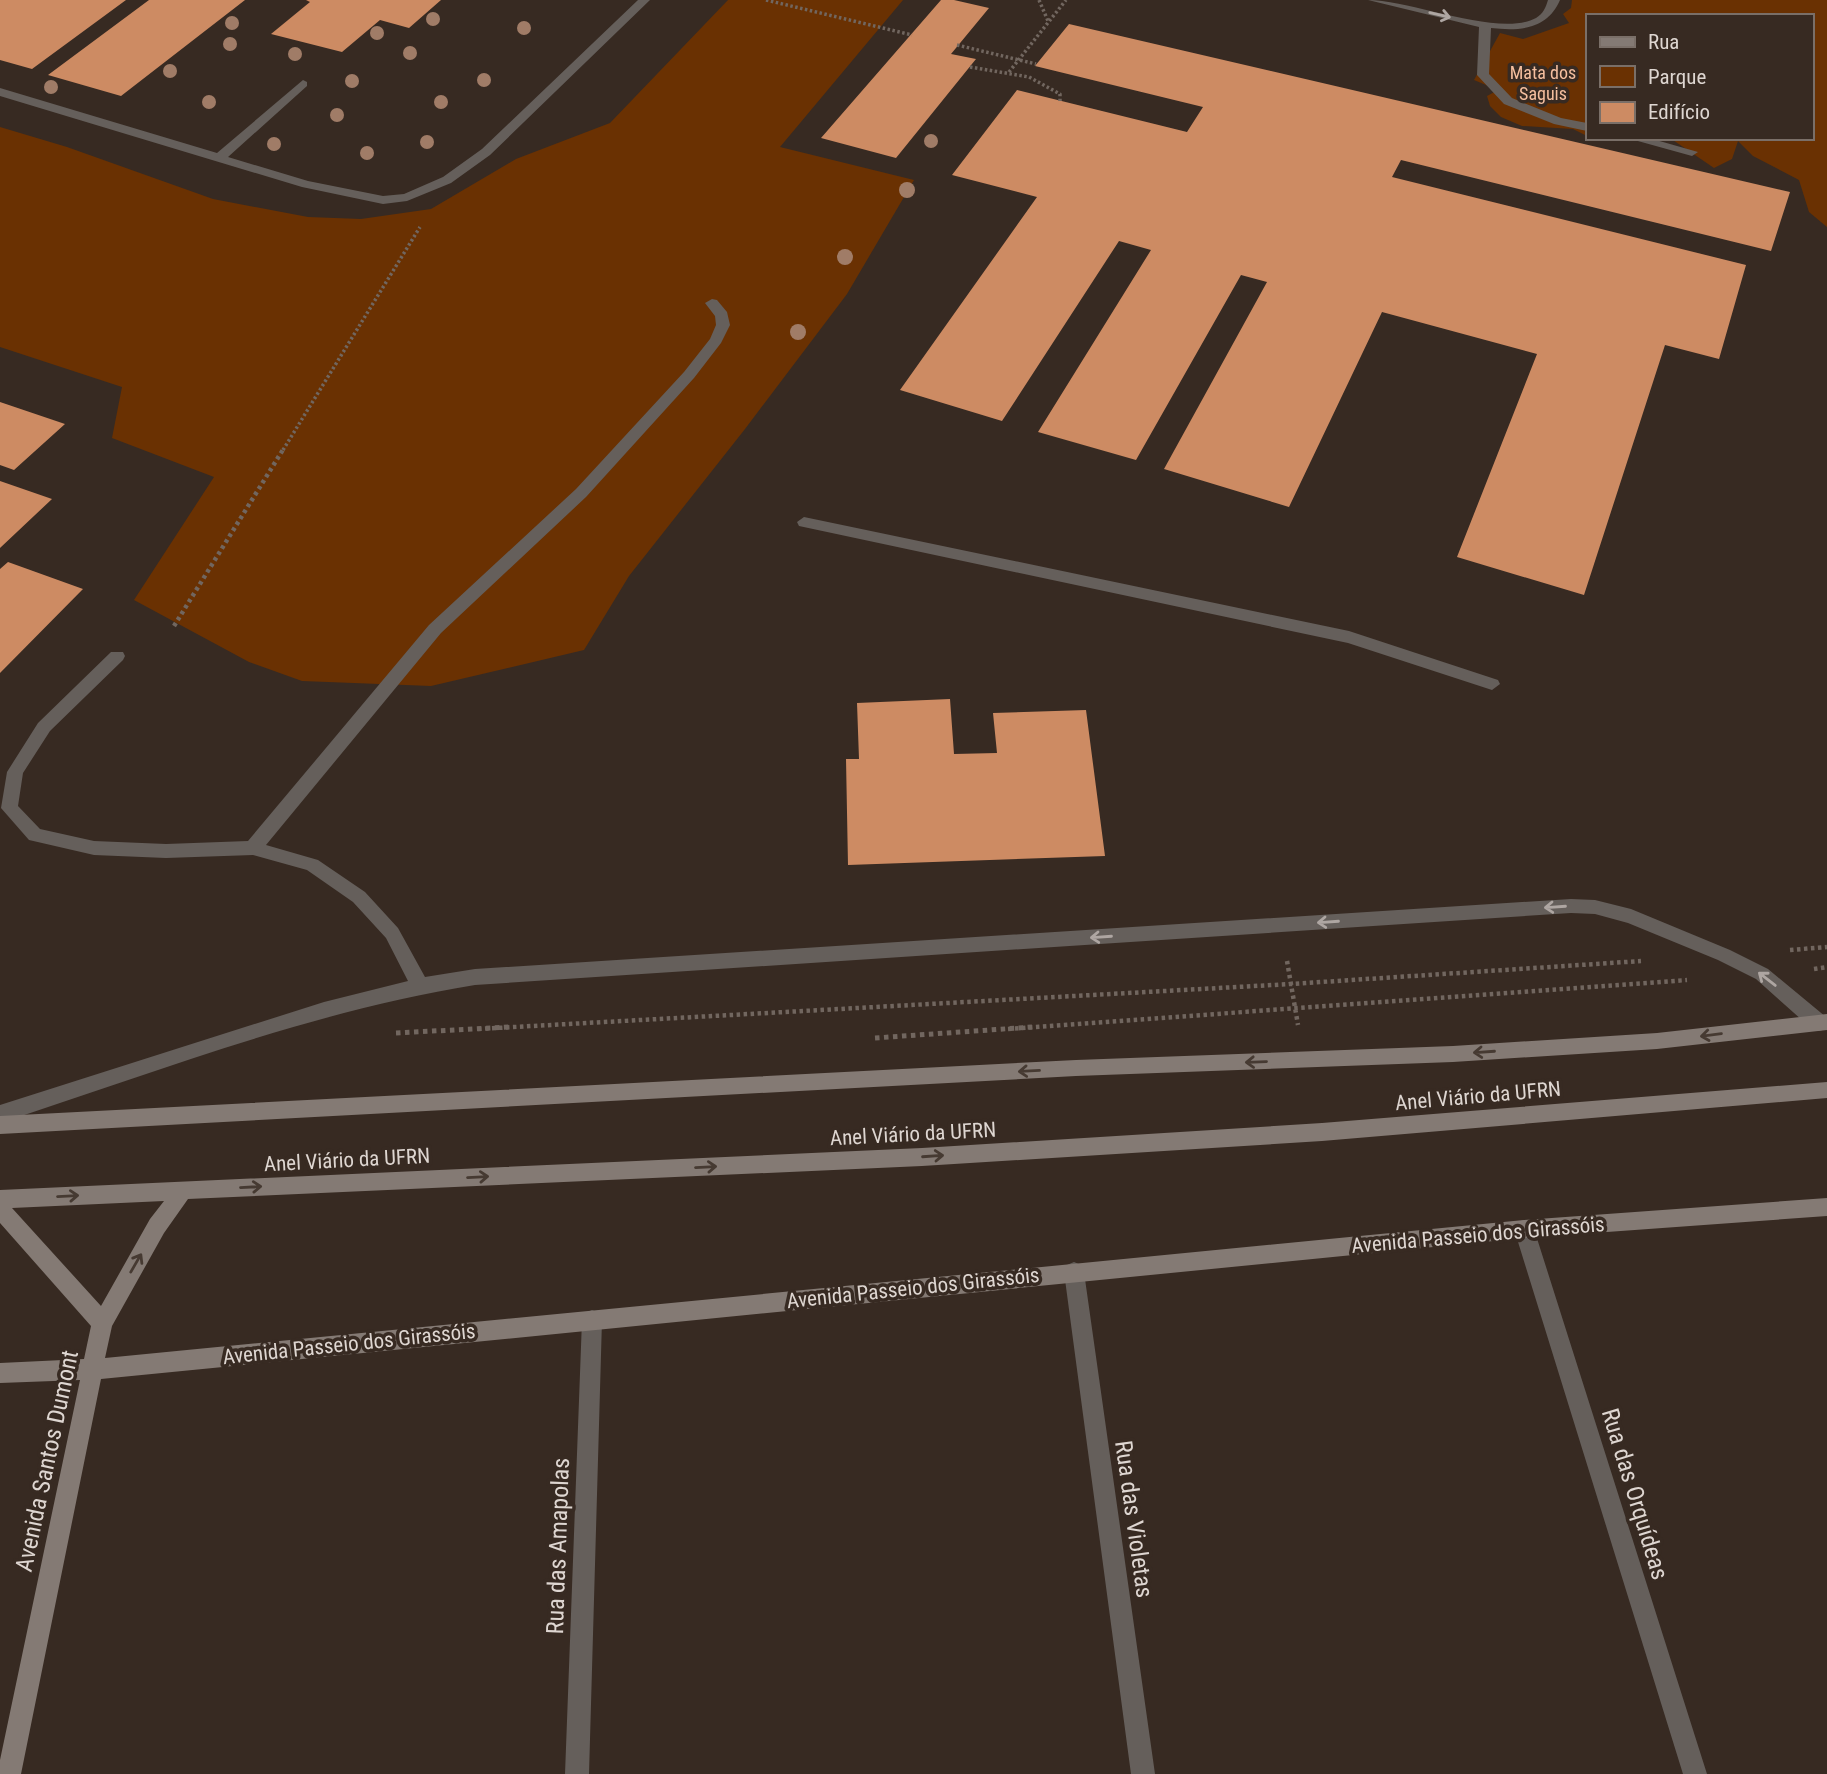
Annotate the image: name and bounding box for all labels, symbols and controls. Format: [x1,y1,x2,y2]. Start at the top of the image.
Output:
one-way arrow [1428,9,1451,22]
legend [1586,14,1813,140]
text: Rua [1648,30,1679,54]
park label: Mata dos Saguis [1510,62,1576,104]
text: Parque [1648,65,1706,89]
text: Edifício [1648,100,1710,124]
one-way arrow [1544,901,1567,914]
one-way arrow [1317,916,1340,929]
one-way arrow [1090,930,1113,943]
one-way arrow [1758,972,1776,987]
one-way arrow [1700,1029,1722,1042]
one-way arrow [1472,1046,1495,1059]
one-way arrow [1245,1056,1268,1069]
one-way arrow [1018,1064,1041,1077]
street label: Anel Viário da UFRN [1394,1077,1562,1115]
street label: Anel Viário da UFRN [829,1118,997,1150]
street label: Anel Viário da UFRN [263,1144,431,1176]
one-way arrow [921,1149,944,1162]
one-way arrow [694,1160,717,1173]
one-way arrow [466,1170,489,1183]
one-way arrow [239,1181,262,1194]
one-way arrow [56,1189,79,1202]
street label: Avenida Passeio dos Girassóis [1350,1212,1606,1258]
one-way arrow [129,1254,143,1274]
street label: Avenida Passeio dos Girassóis [785,1263,1041,1313]
street label: Avenida Passeio dos Girassóis [221,1319,477,1369]
street label: Avenida Santos Dumont [10,1348,84,1574]
street label: Rua das Orquídeas [1596,1405,1674,1583]
street label: Rua das Violetas [1109,1439,1159,1599]
street label: Rua das Amapolas [541,1457,575,1635]

